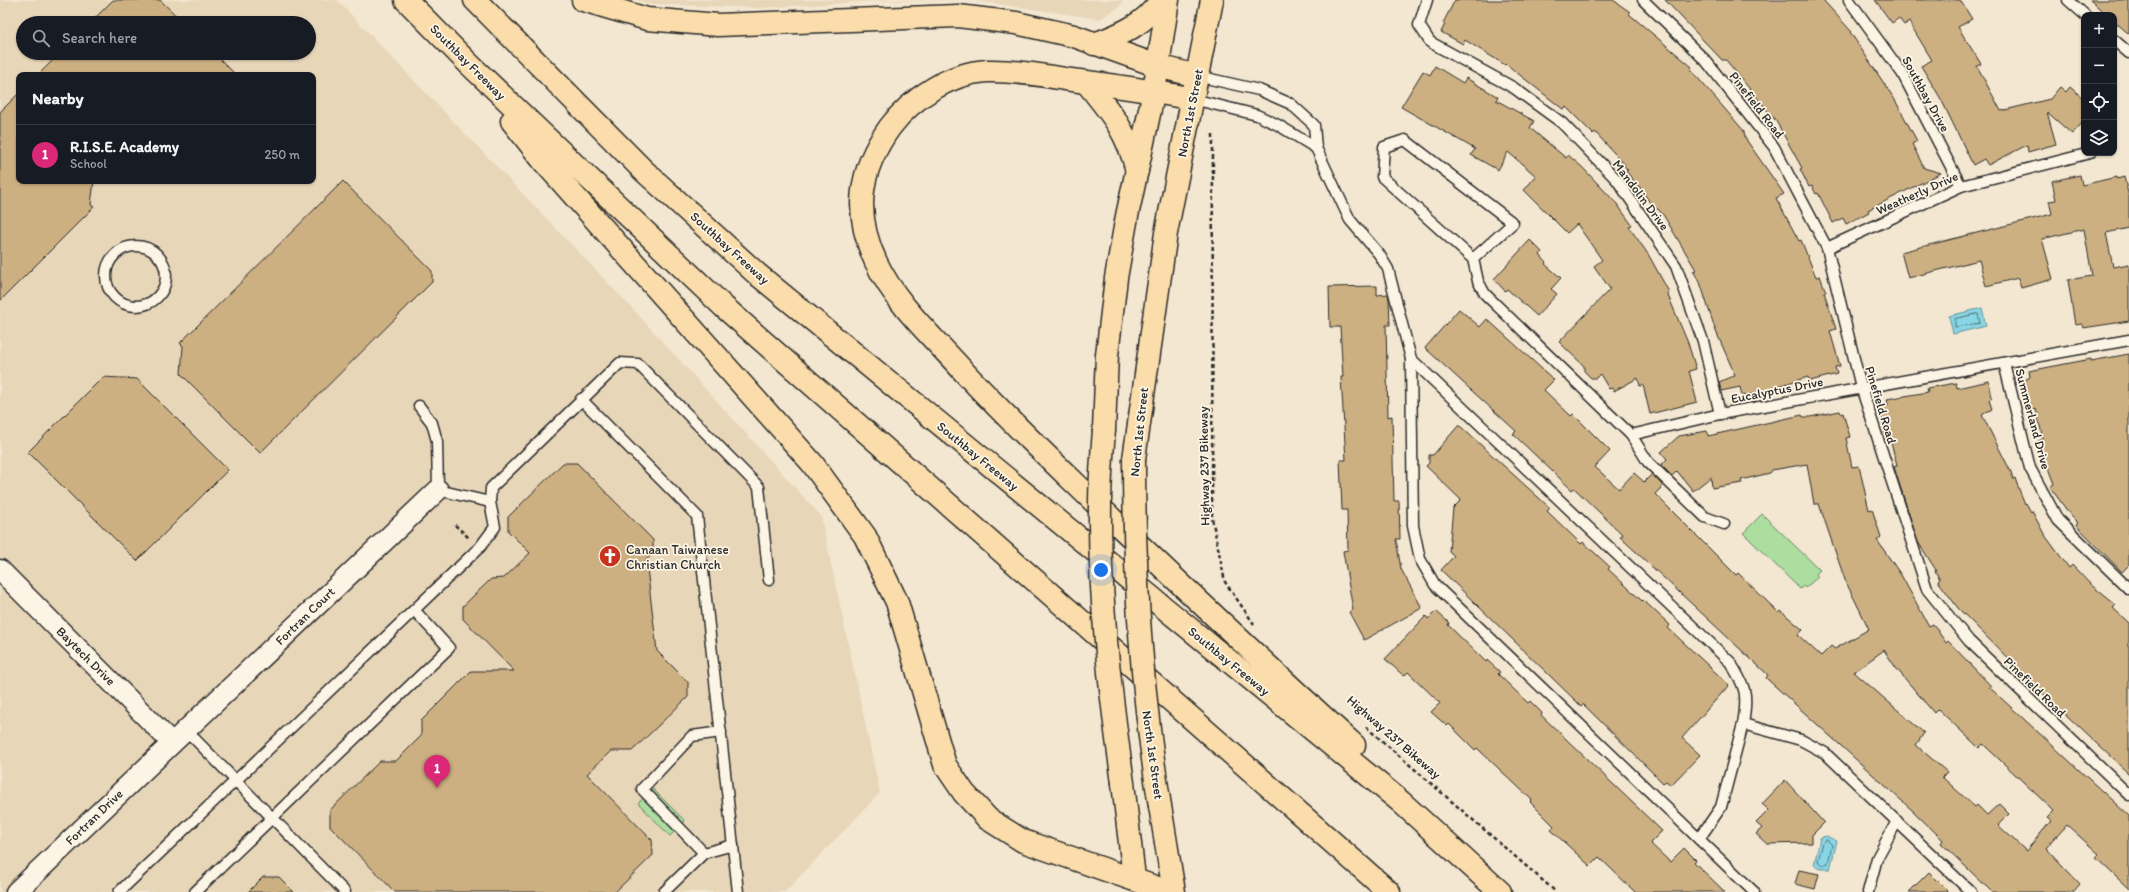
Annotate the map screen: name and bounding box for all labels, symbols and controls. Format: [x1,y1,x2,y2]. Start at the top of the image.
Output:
map controls [2081,12,2117,156]
button: + [2081,12,2117,48]
search box [16,16,316,60]
street label: Southbay Freeway [427,21,509,103]
icon: search [30,27,52,49]
text: Search here [62,29,137,47]
button: − [2081,48,2117,84]
street label: Southbay Drive [1899,54,1953,134]
street label: North 1st Street [1174,68,1206,158]
street label: Pinefield Road [1726,69,1788,141]
button: locate [2081,84,2117,120]
text: Nearby [32,88,84,108]
button: layers [2081,120,2117,156]
text: R.I.S.E. Academy [70,138,179,156]
text: 1 [42,147,48,162]
text: 250 m [264,147,300,162]
text: School [70,156,107,171]
street label: Mandolin Drive [1610,157,1672,233]
street label: Weatherly Drive [1874,168,1960,218]
street label: Southbay Freeway [688,209,772,287]
street label: Pinefield Road [1862,364,1900,446]
street label: Summerland Drive [2012,367,2054,471]
street label: Eucalyptus Drive [1730,374,1824,406]
street label: North 1st Street [1127,387,1151,477]
street label: Highway 237 Bikeway [1195,406,1213,526]
street label: Southbay Freeway [934,418,1022,494]
place label: Canaan Taiwanese Christian Church [626,542,729,572]
church icon: Canaan Taiwanese Christian Church [597,543,623,569]
your location [1091,560,1111,580]
street label: Fortran Court [272,584,338,648]
street label: Baytech Drive [53,623,119,689]
street label: Southbay Freeway [1185,623,1273,699]
street label: Pinefield Road [2001,654,2069,720]
street label: Highway 237 Bikeway [1344,692,1444,782]
street label: North 1st Street [1139,710,1167,800]
pin: 1 [424,755,450,788]
street label: Fortran Drive [62,786,126,848]

